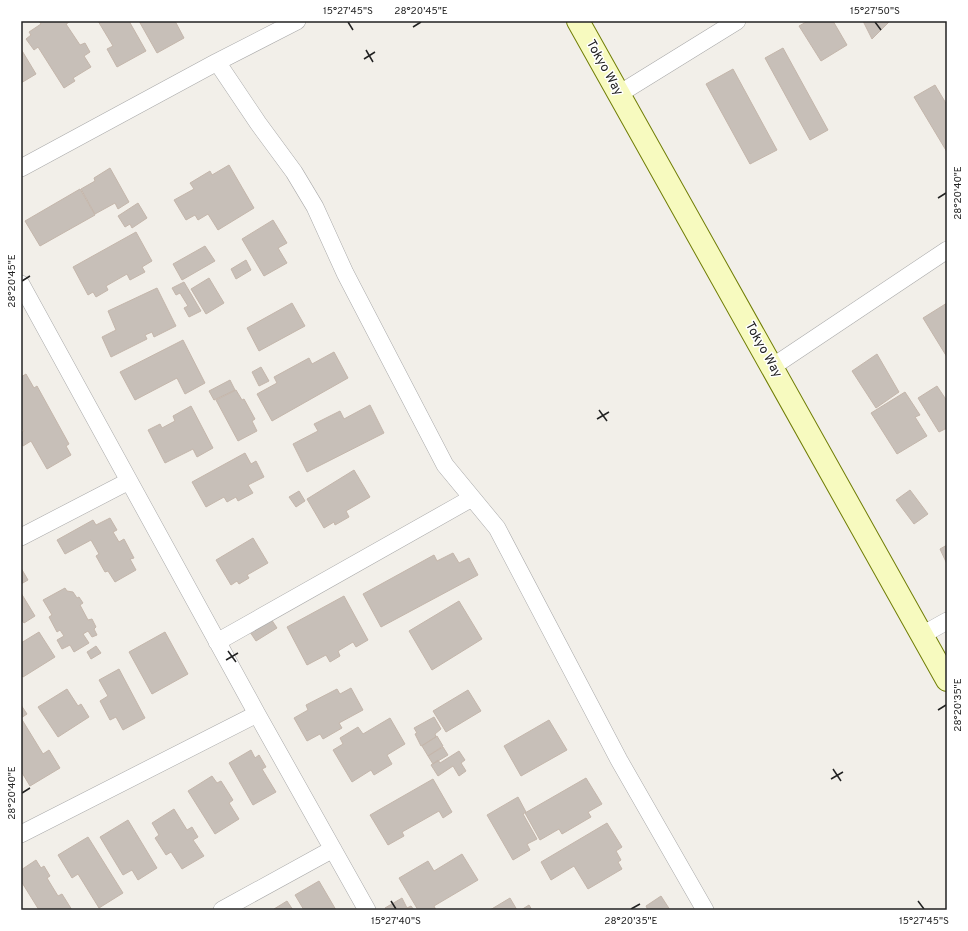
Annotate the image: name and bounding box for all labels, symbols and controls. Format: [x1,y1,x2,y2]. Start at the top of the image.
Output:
text: 15°27'45"S [323,5,373,18]
text: 28°20'45"E [394,5,448,18]
text: 15°27'50"S [850,5,900,18]
street label: Tokyo Way [582,37,626,99]
text: 28°20'40"E [952,166,965,220]
text: 28°20'45"E [6,254,19,308]
street label: Tokyo Way [741,319,785,381]
text: 28°20'35"E [952,678,965,732]
text: 28°20'40"E [6,766,19,820]
text: 15°27'40"S [371,915,421,928]
text: 28°20'35"E [604,915,658,928]
text: 15°27'45"S [899,915,949,928]

